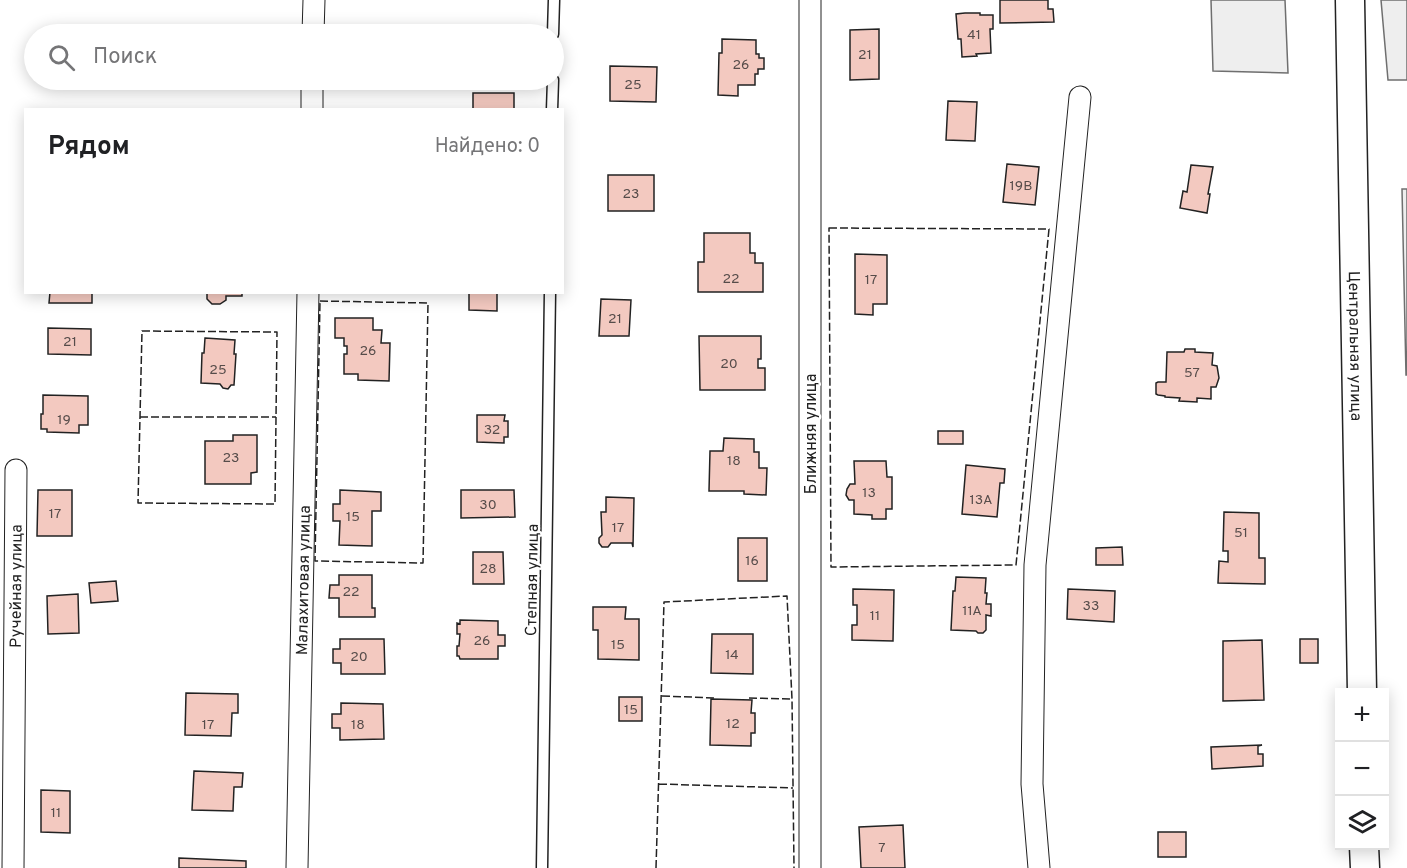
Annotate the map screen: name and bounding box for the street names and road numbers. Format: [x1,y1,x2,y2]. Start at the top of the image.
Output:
street label: Центральная улица [1343,271,1365,421]
street label: Ближняя улица [802,374,822,494]
street label: Малахитовая улица [293,505,316,655]
street label: Ручейная улица [7,524,28,648]
street label: Степная улица [522,524,544,636]

